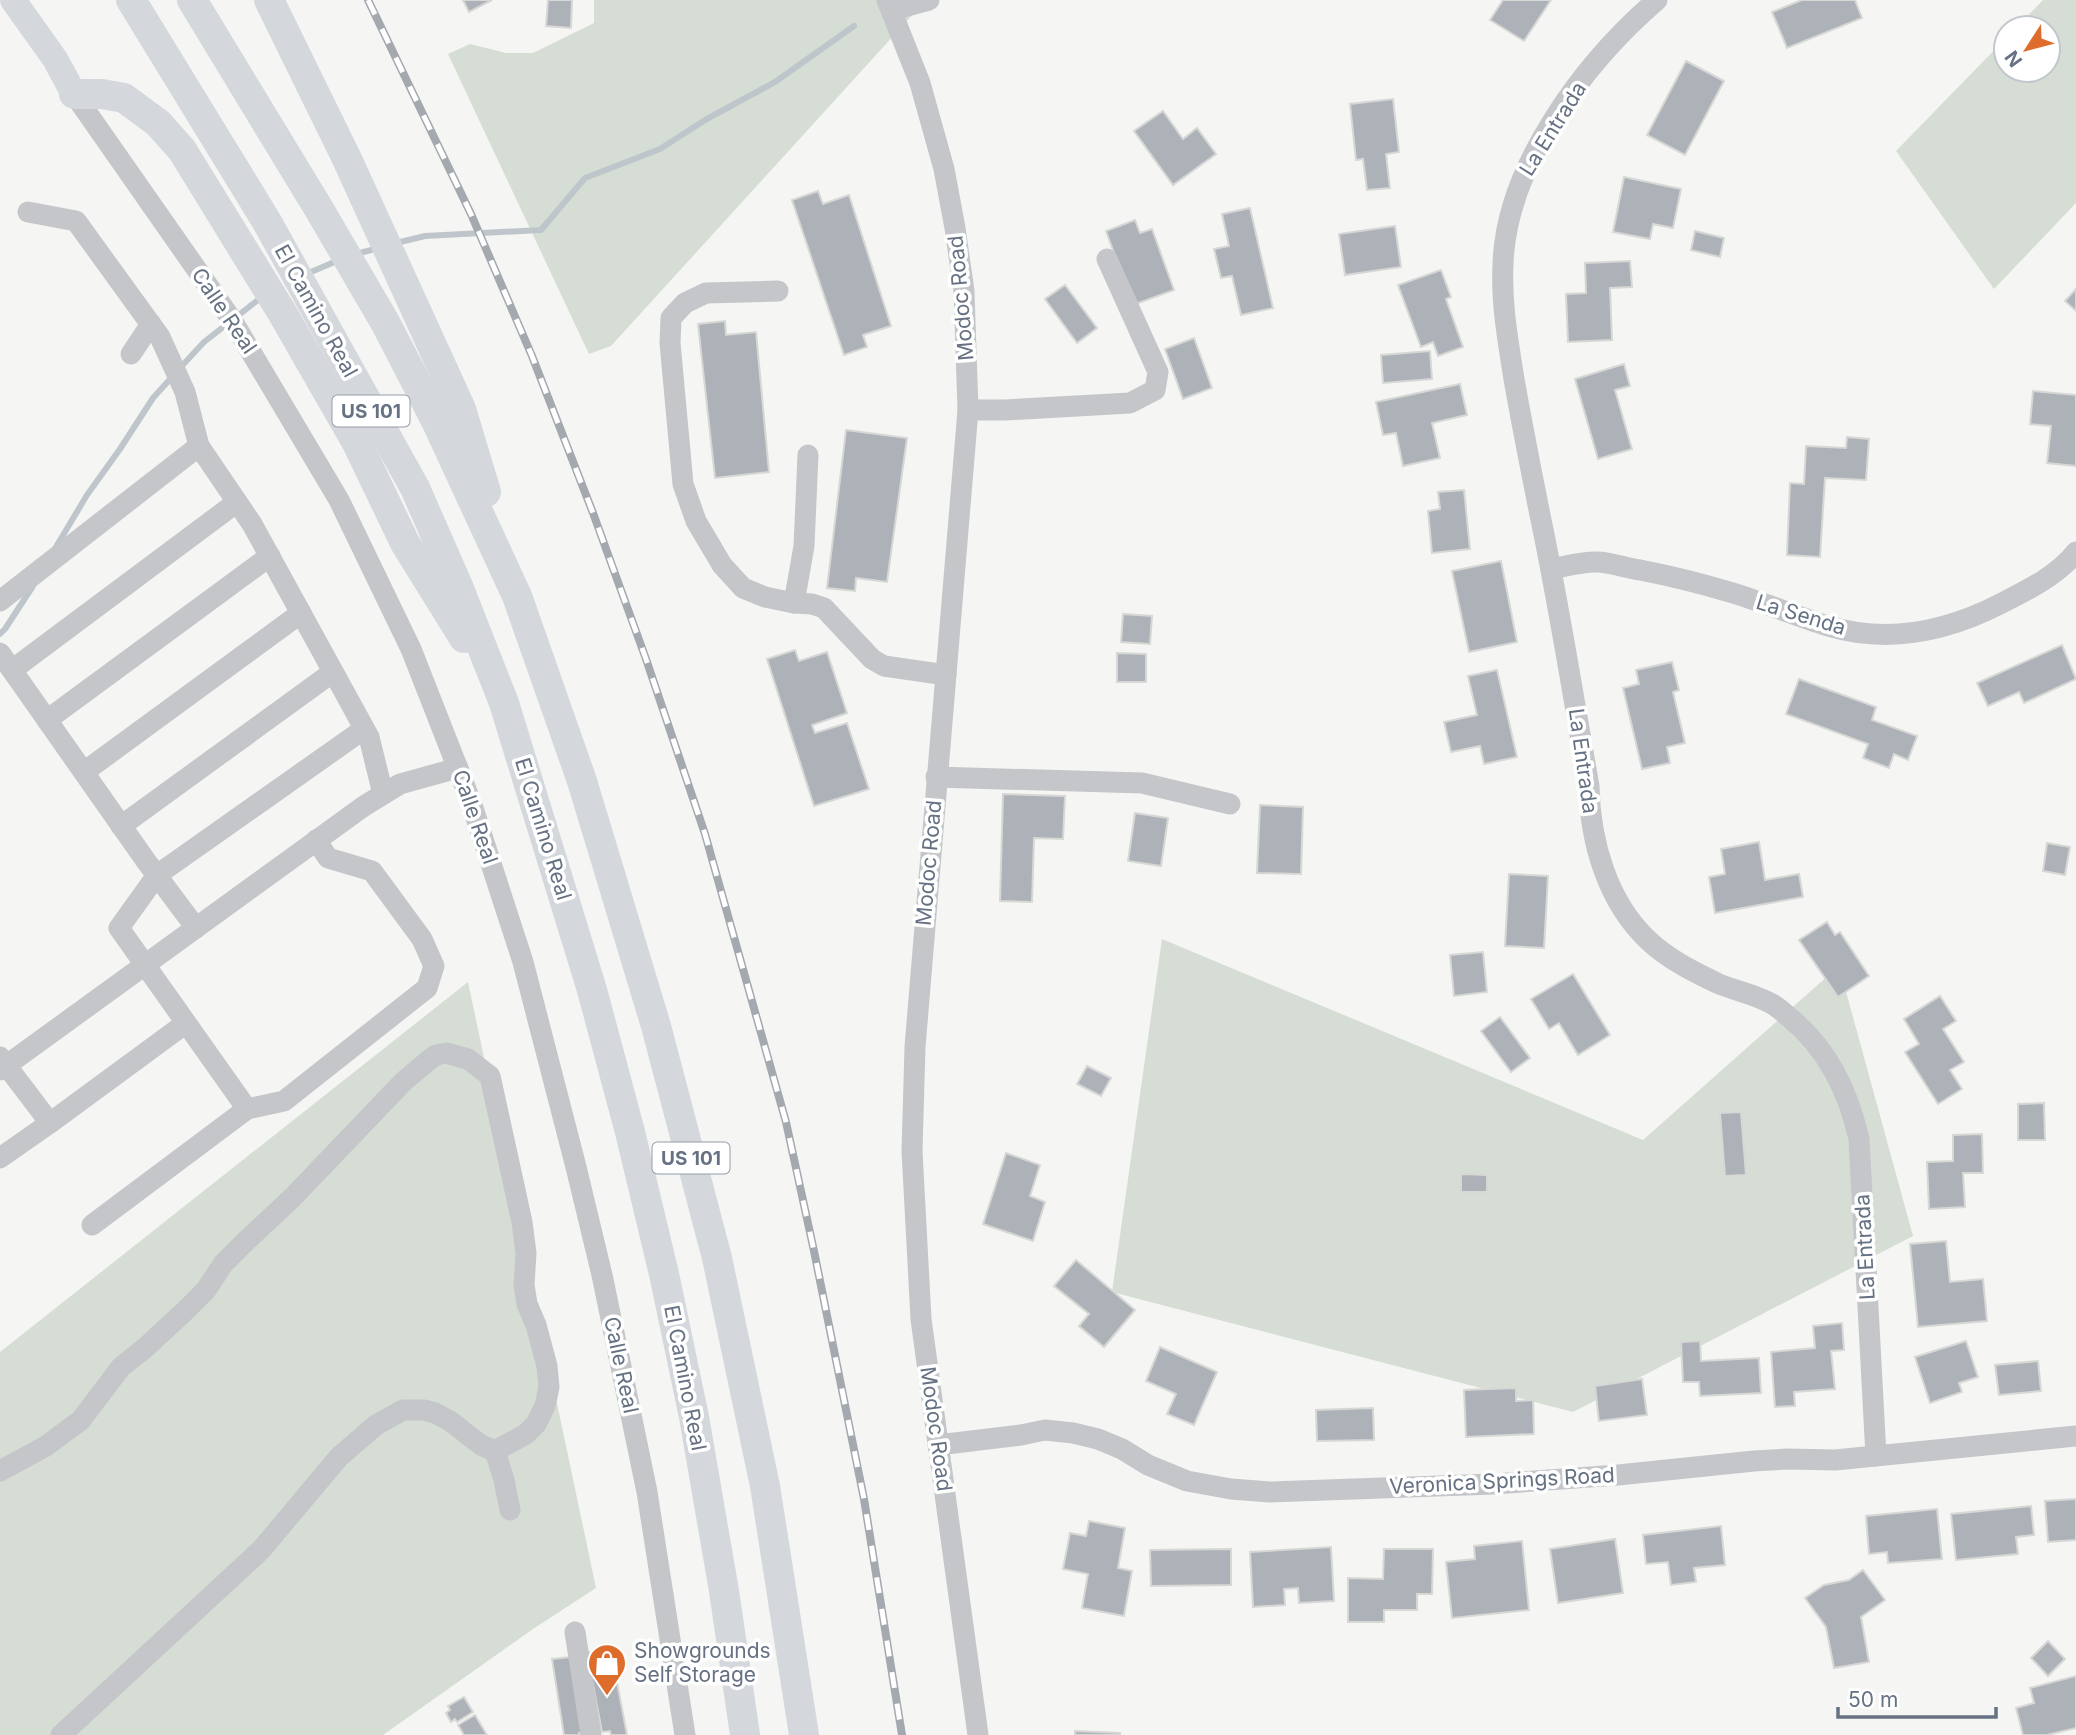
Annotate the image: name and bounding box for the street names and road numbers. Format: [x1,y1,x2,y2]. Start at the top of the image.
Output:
street label: La Entrada [1514,77,1591,180]
street label: Modoc Road [943,234,978,362]
street label: El Camino Real [270,240,363,381]
street label: Calle Real [187,263,262,358]
road number: US 101 [332,396,410,426]
street label: La Senda [1753,589,1849,640]
street label: La Entrada [1564,707,1603,815]
street label: El Camino Real [510,755,577,903]
street label: Calle Real [448,766,503,867]
street label: Modoc Road [911,799,946,927]
road number: US 101 [652,1142,730,1174]
street label: La Entrada [1849,1194,1880,1301]
street label: El Camino Real [659,1303,712,1453]
street label: Calle Real [599,1314,644,1415]
street label: Modoc Road [915,1365,958,1493]
street label: Veronica Springs Road [1389,1462,1615,1499]

